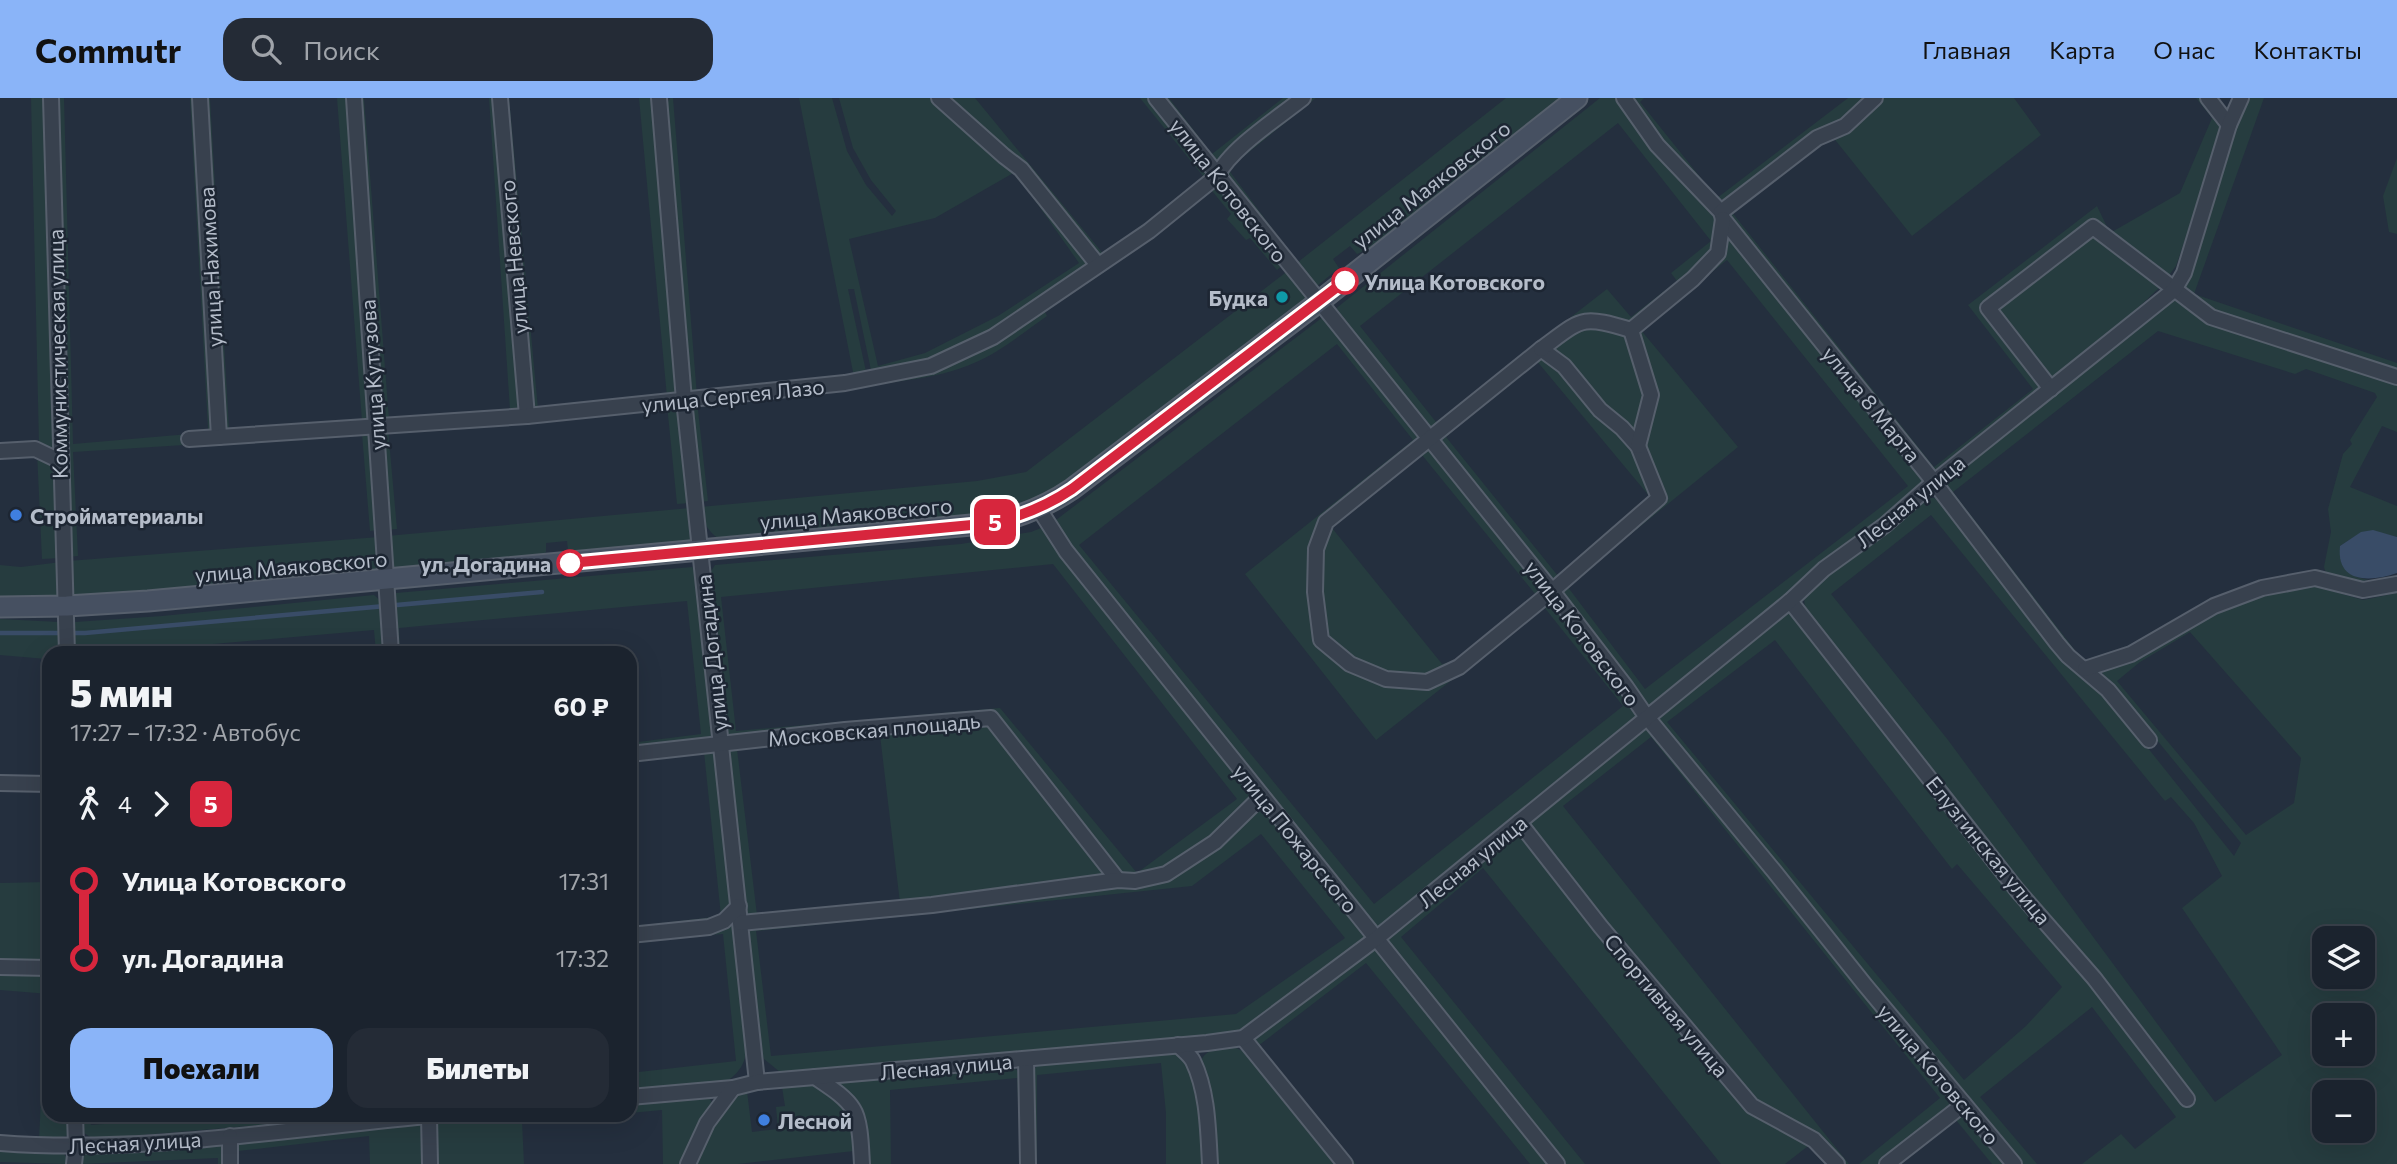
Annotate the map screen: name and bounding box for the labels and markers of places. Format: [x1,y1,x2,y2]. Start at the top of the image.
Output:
marker: Улица Котовского [1332,268,1358,294]
place label: Улица Котовского [1364,269,1545,294]
place label: Будка [1208,285,1268,310]
marker: Будка [1274,289,1290,305]
place label: Стройматериалы [30,503,203,528]
marker: Стройматериалы [8,507,24,523]
marker: ул. Догадина [557,550,583,576]
place label: ул. Догадина [420,551,551,576]
place label: Лесной [778,1108,852,1133]
marker: Лесной [756,1112,772,1128]

